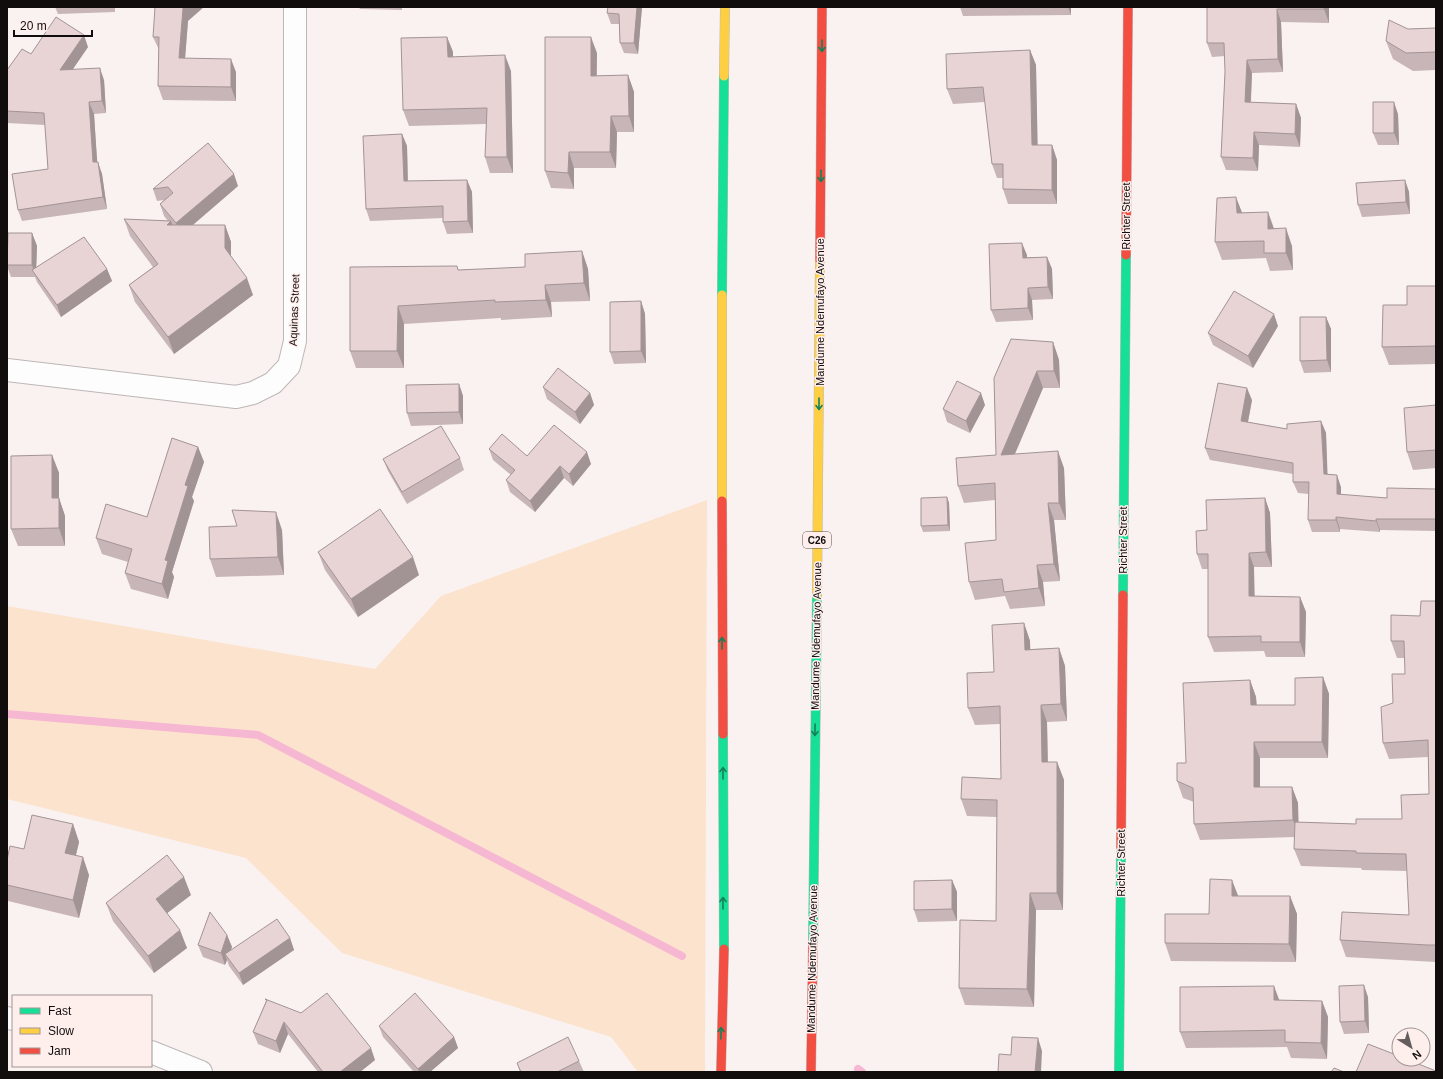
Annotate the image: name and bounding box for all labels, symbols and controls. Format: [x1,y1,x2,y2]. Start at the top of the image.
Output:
scale bar [14,12,92,38]
text: 20 m [20,19,47,33]
one-way arrow [818,39,826,52]
one-way arrow [817,169,825,182]
street label: Richter Street [1120,182,1132,250]
street label: Mandume Ndemufayo Avenue [814,238,826,386]
street label: Aquinas Street [287,274,301,346]
one-way arrow [815,397,823,410]
street label: Richter Street [1117,506,1129,574]
road number: C26 [803,532,831,548]
street label: Mandume Ndemufayo Avenue [809,562,823,710]
one-way arrow [718,637,726,650]
one-way arrow [811,723,819,736]
one-way arrow [719,767,727,780]
street label: Richter Street [1115,829,1127,897]
street label: Mandume Ndemufayo Avenue [805,885,819,1033]
one-way arrow [719,897,727,910]
legend [12,995,152,1067]
text: Fast [48,1004,72,1018]
text: Slow [48,1024,74,1038]
one-way arrow [718,1027,725,1040]
north arrow [1391,1027,1431,1067]
text: Jam [48,1044,71,1058]
text: N [1410,1048,1424,1062]

